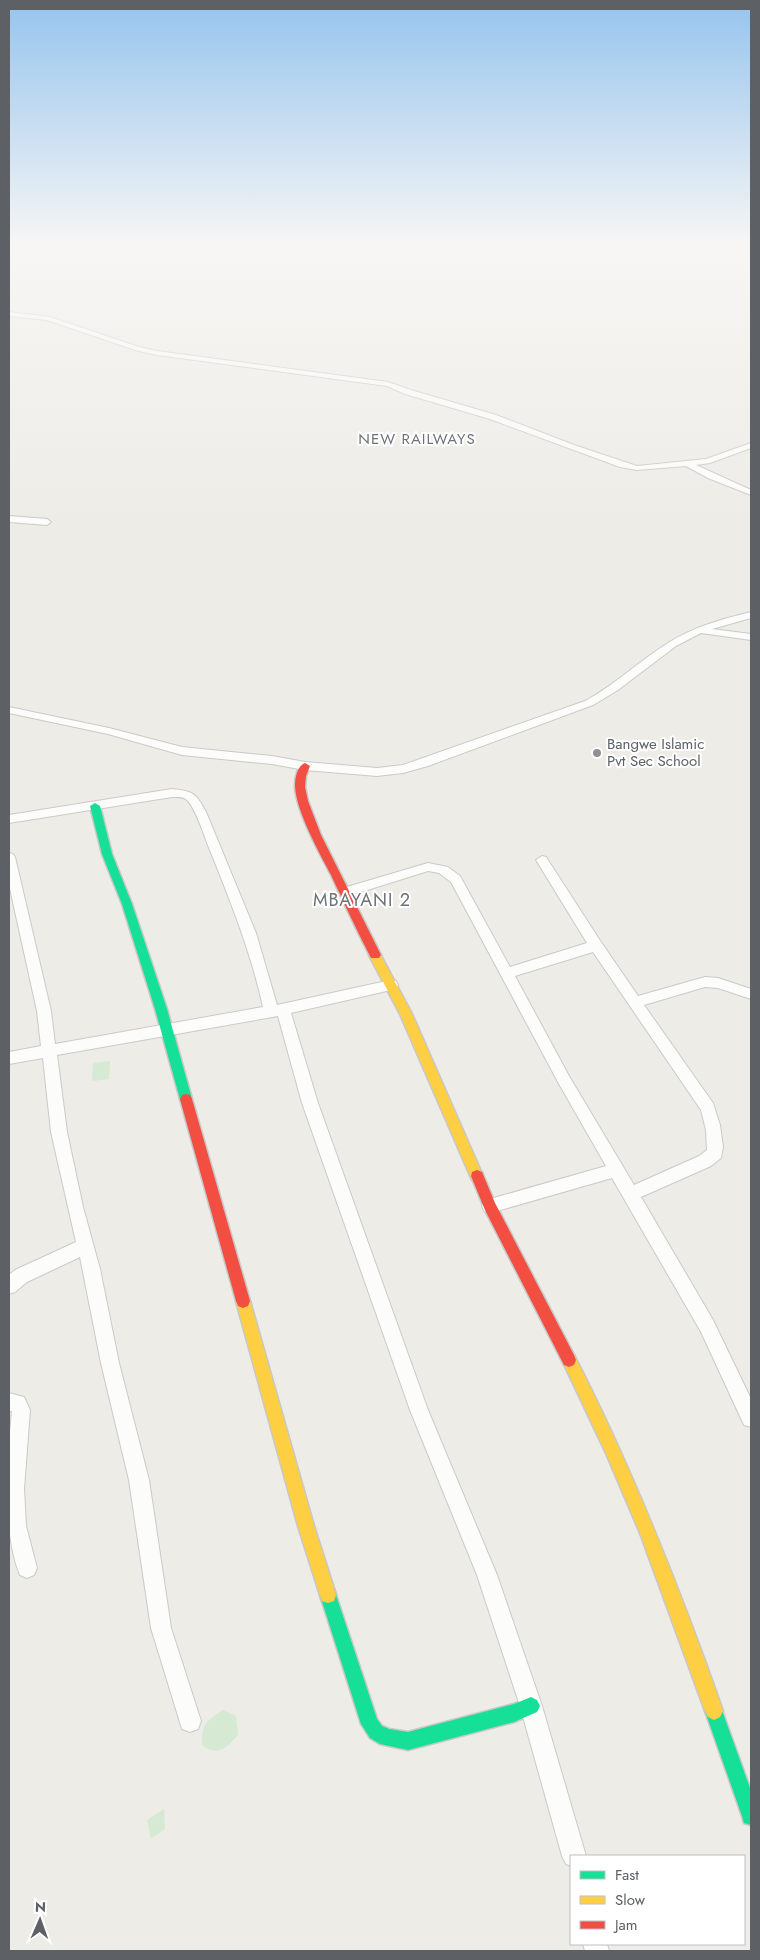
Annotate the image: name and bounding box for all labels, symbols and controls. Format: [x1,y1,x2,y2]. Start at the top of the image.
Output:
district label: NEW RAILWAYS [358,428,476,450]
place label: Bangwe Islamic Pvt Sec School [607,733,704,772]
marker: Bangwe Islamic Pvt Sec School [591,747,603,759]
district label: MBAYANI 2 [313,887,411,913]
legend [570,1855,745,1945]
text: Fast [615,1864,639,1886]
text: Slow [615,1889,646,1911]
north arrow [15,1895,65,1945]
text: N [35,1897,46,1917]
text: Jam [613,1914,638,1936]

